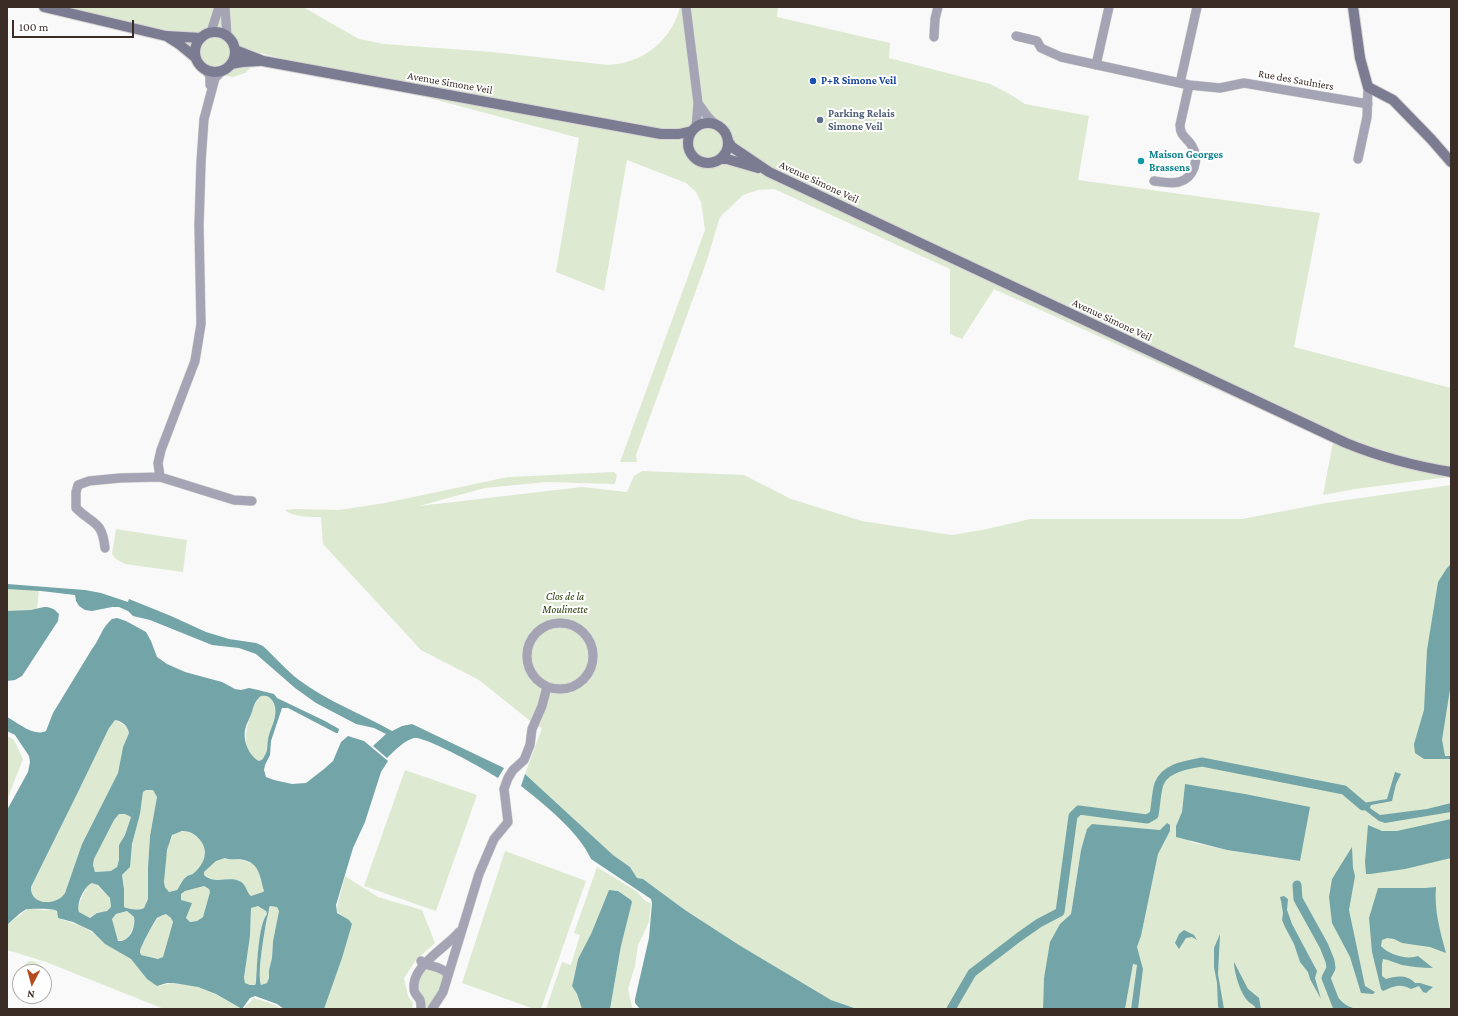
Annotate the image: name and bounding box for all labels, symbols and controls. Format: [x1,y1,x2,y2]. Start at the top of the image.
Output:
scale bar [14,12,136,38]
text: 100 m [19,20,48,34]
street label: Rue des Saulniers [1257,67,1335,93]
street label: Avenue Simone Veil [407,69,493,97]
place label: P+R Simone Veil [821,74,897,88]
marker: P+R Simone Veil [808,76,818,86]
place label: Parking Relais Simone Veil [828,107,895,133]
marker: Parking Relais Simone Veil [815,115,825,125]
place label: Maison Georges Brassens [1149,148,1223,174]
marker: Maison Georges Brassens [1136,156,1146,166]
street label: Avenue Simone Veil [777,158,861,206]
street label: Avenue Simone Veil [1070,296,1154,344]
park label: Clos de la Moulinette [542,590,588,616]
north arrow [12,964,52,1004]
text: N [26,989,35,1001]

